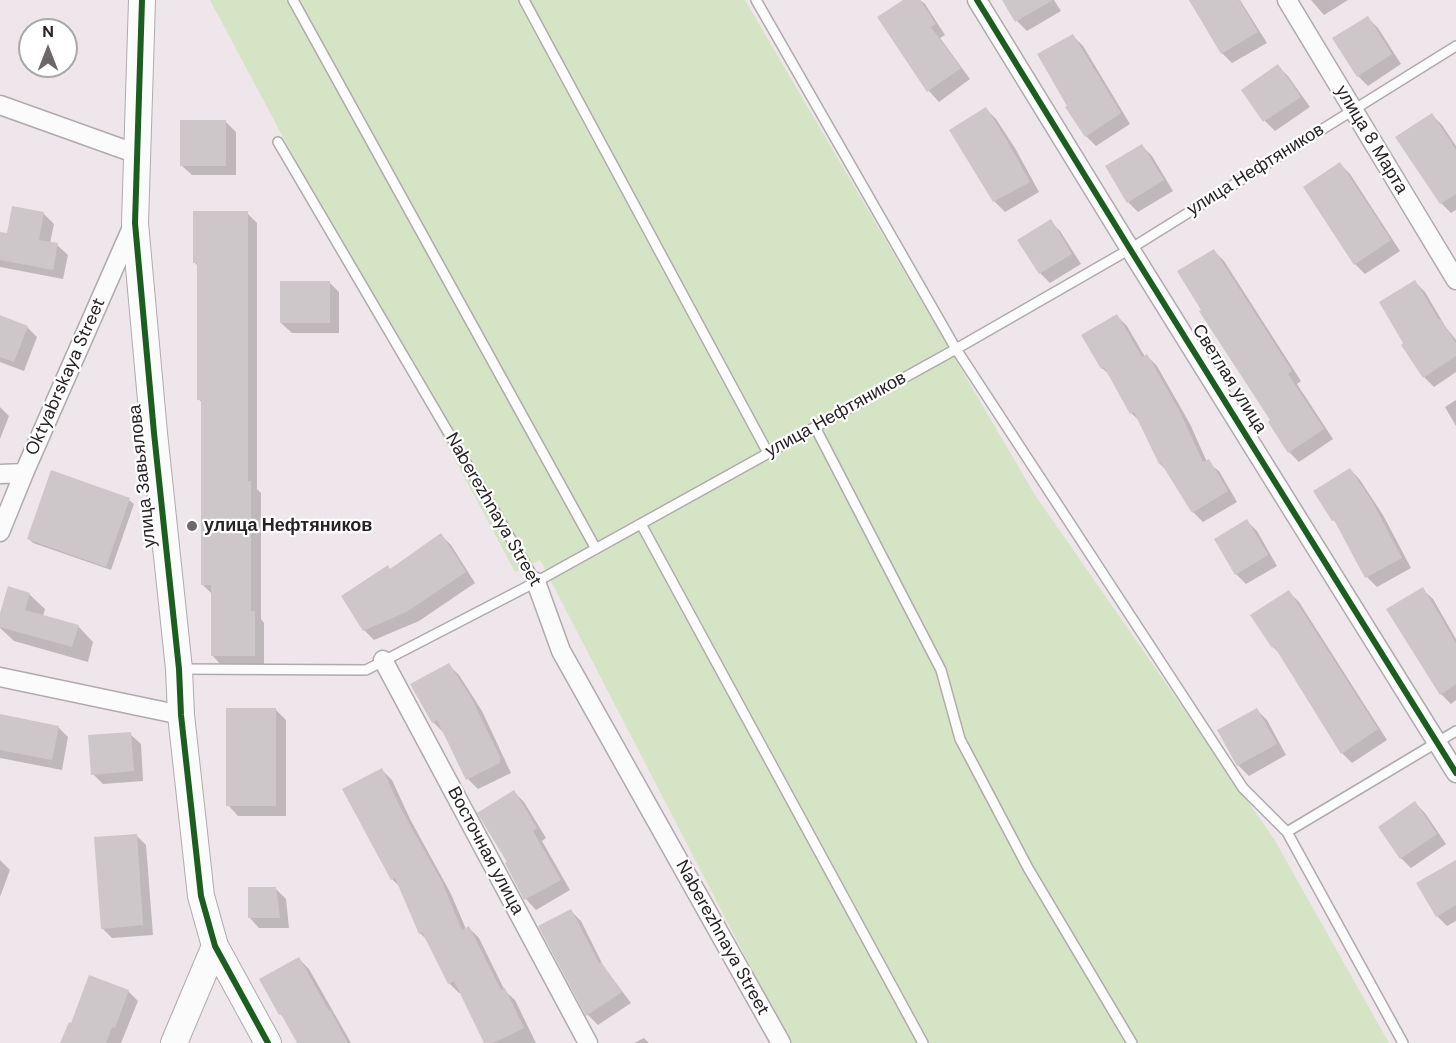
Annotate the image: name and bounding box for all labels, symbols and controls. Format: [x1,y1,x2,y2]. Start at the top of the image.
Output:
north arrow [18,18,78,78]
text: N [42,21,54,42]
street label: улица 8 Марта [1330,82,1412,198]
street label: улица Нефтяников [1184,119,1328,221]
street label: Oktyabrskaya Street [22,295,110,459]
street label: Светлая улица [1187,321,1271,437]
street label: улица Нефтяников [762,367,910,463]
street label: улица Завьялова [125,403,161,549]
street label: Naberezhnaya Street [440,429,546,591]
place label: улица Нефтяников [204,515,372,537]
marker: улица Нефтяников [185,519,199,533]
street label: Восточная улица [442,783,528,919]
street label: Naberezhnaya Street [670,857,774,1019]

